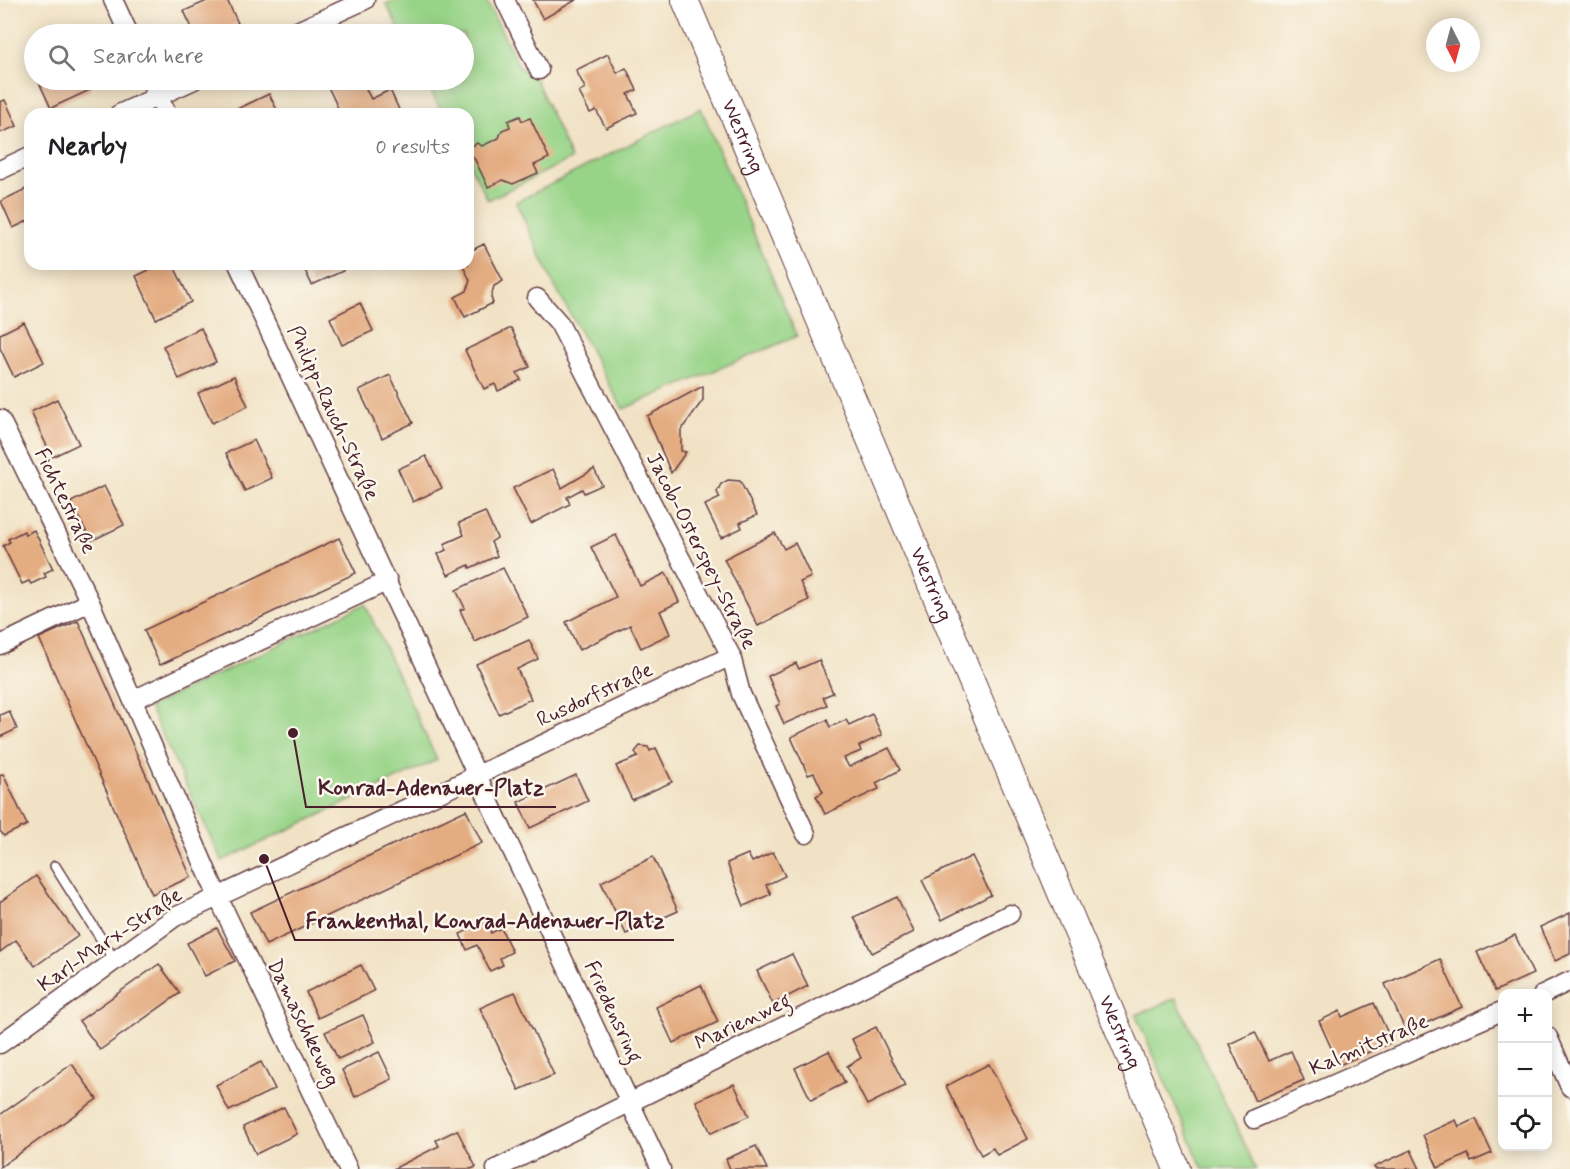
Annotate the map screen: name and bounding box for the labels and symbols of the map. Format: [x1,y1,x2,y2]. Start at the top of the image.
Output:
north arrow [1426,18,1480,72]
street label: Westring [714,95,770,178]
street label: Philipp-Rauch-Straße [280,321,386,505]
street label: Fichtestraße [27,443,103,559]
street label: Jacob-Osterspey-Straße [639,448,763,654]
street label: Westring [903,543,959,626]
street label: Rusdorfstraße [532,656,658,734]
callout: Konrad-Adenauer-Platz [306,767,556,807]
text: Konrad-Adenauer-Platz [318,775,544,803]
street label: Karl-Marx-Straße [32,881,188,999]
callout: Frankenthal, Konrad-Adenauer-Platz [295,900,674,940]
text: Frankenthal, Konrad-Adenauer-Platz [305,908,665,936]
street label: Damaschkeweg [259,955,346,1092]
street label: Friedensring [575,956,649,1069]
street label: Marienweg [690,987,797,1059]
street label: Westring [1091,991,1148,1074]
street label: Kalmitstraße [1305,1007,1433,1083]

